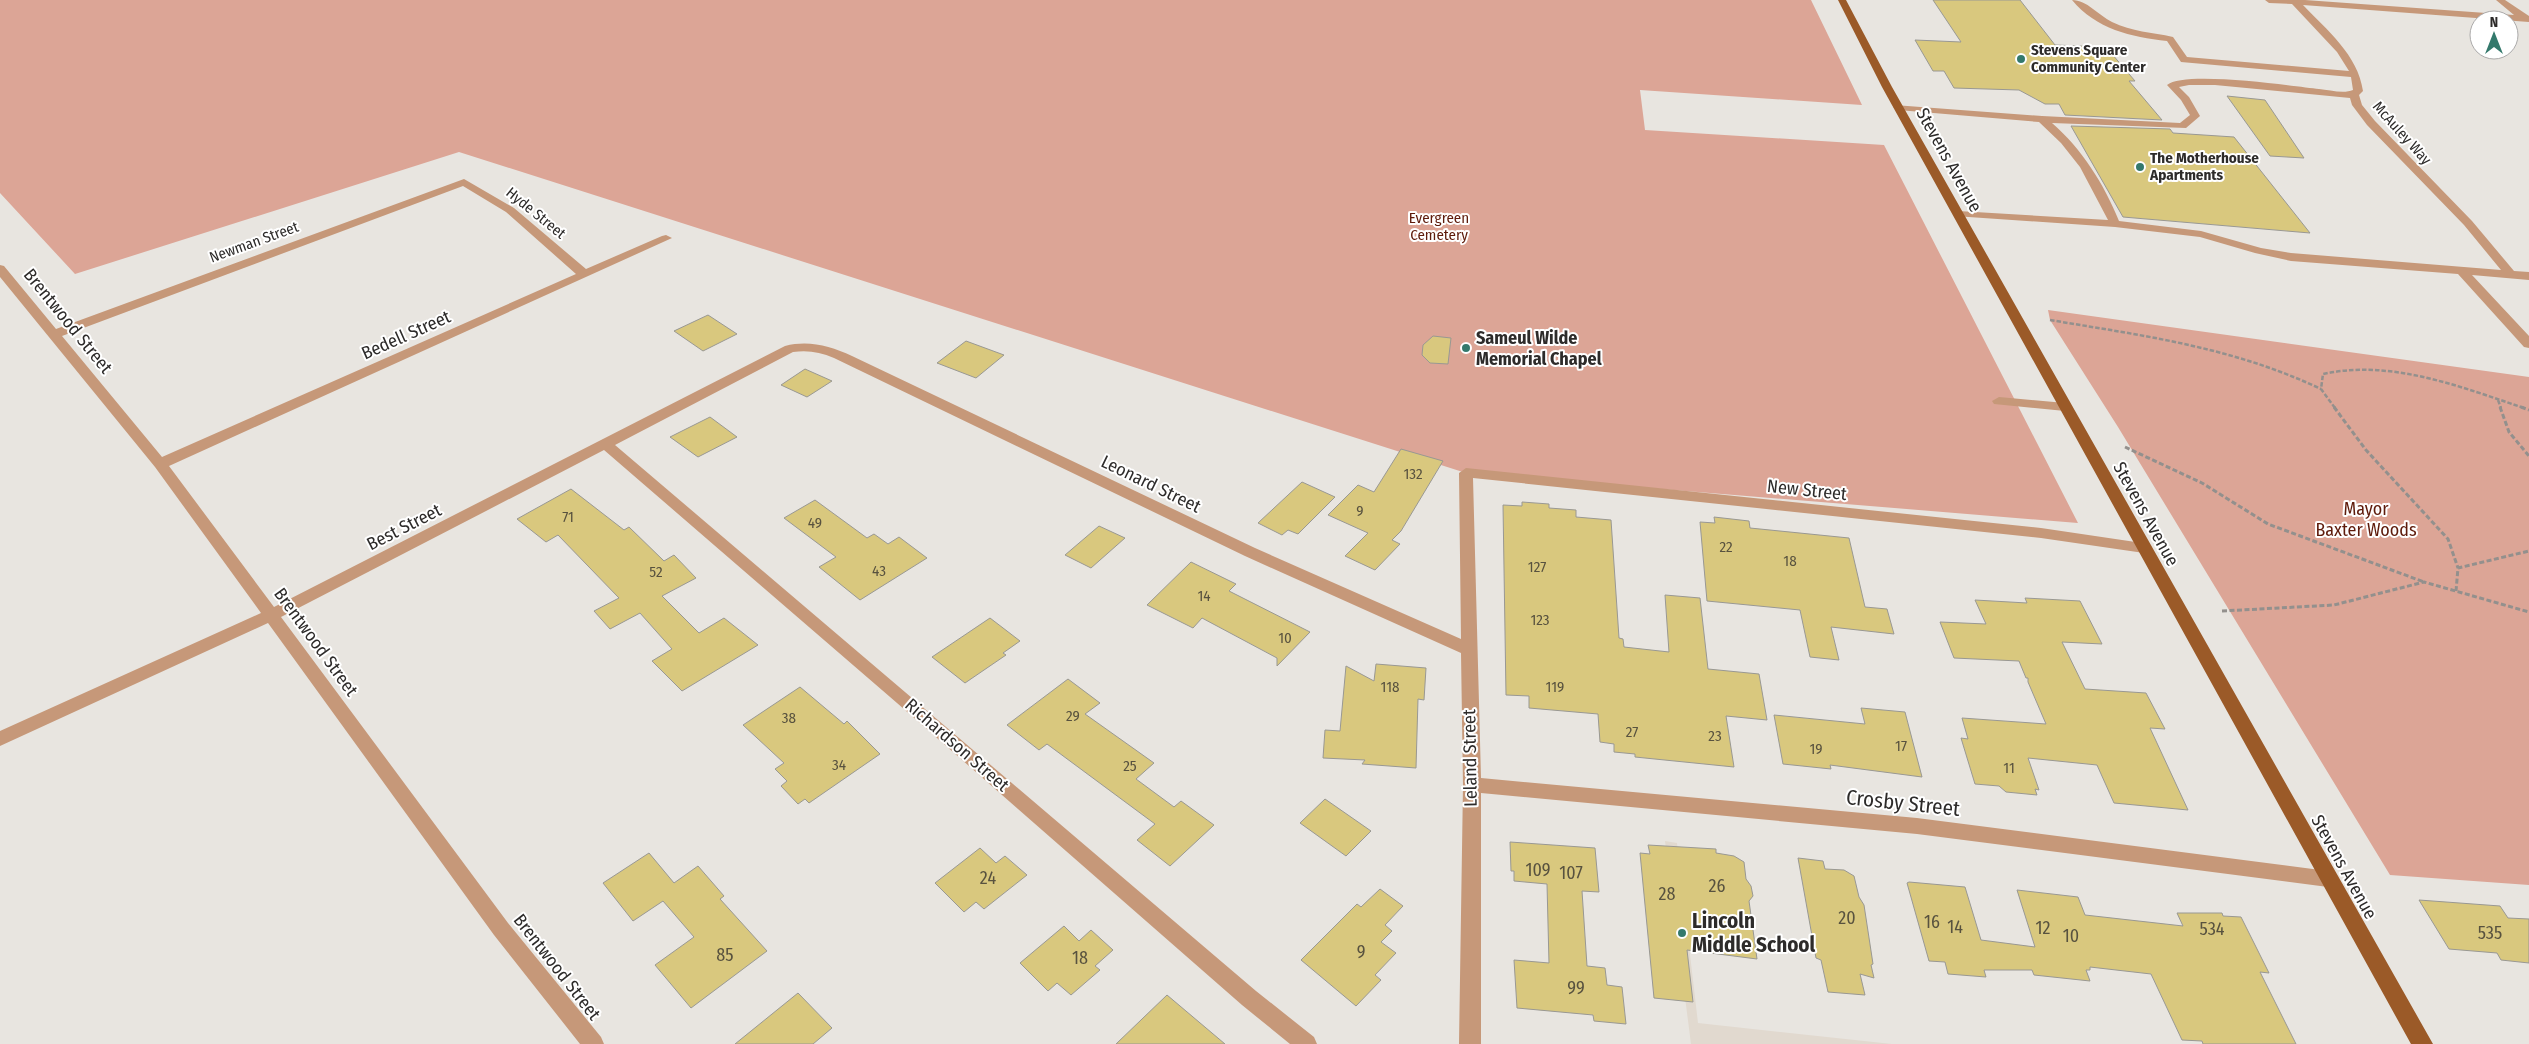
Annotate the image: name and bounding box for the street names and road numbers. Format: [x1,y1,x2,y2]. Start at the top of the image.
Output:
street label: McAuley Way [2369,98,2435,169]
street label: Stevens Avenue [1911,104,1987,216]
street label: Hyde Street [503,183,570,243]
street label: Newman Street [207,218,301,266]
street label: Brentwood Street [19,264,117,378]
street label: Bedell Street [358,306,454,364]
street label: Leonard Street [1098,450,1205,518]
street label: Stevens Avenue [2108,458,2184,570]
street label: New Street [1766,475,1848,505]
street label: Best Street [363,499,445,555]
street label: Brentwood Street [269,583,363,701]
street label: Richardson Street [900,694,1014,796]
street label: Leland Street [1458,709,1482,807]
street label: Crosby Street [1845,784,1961,822]
street label: Stevens Avenue [2306,811,2382,923]
street label: Brentwood Street [509,909,605,1025]

